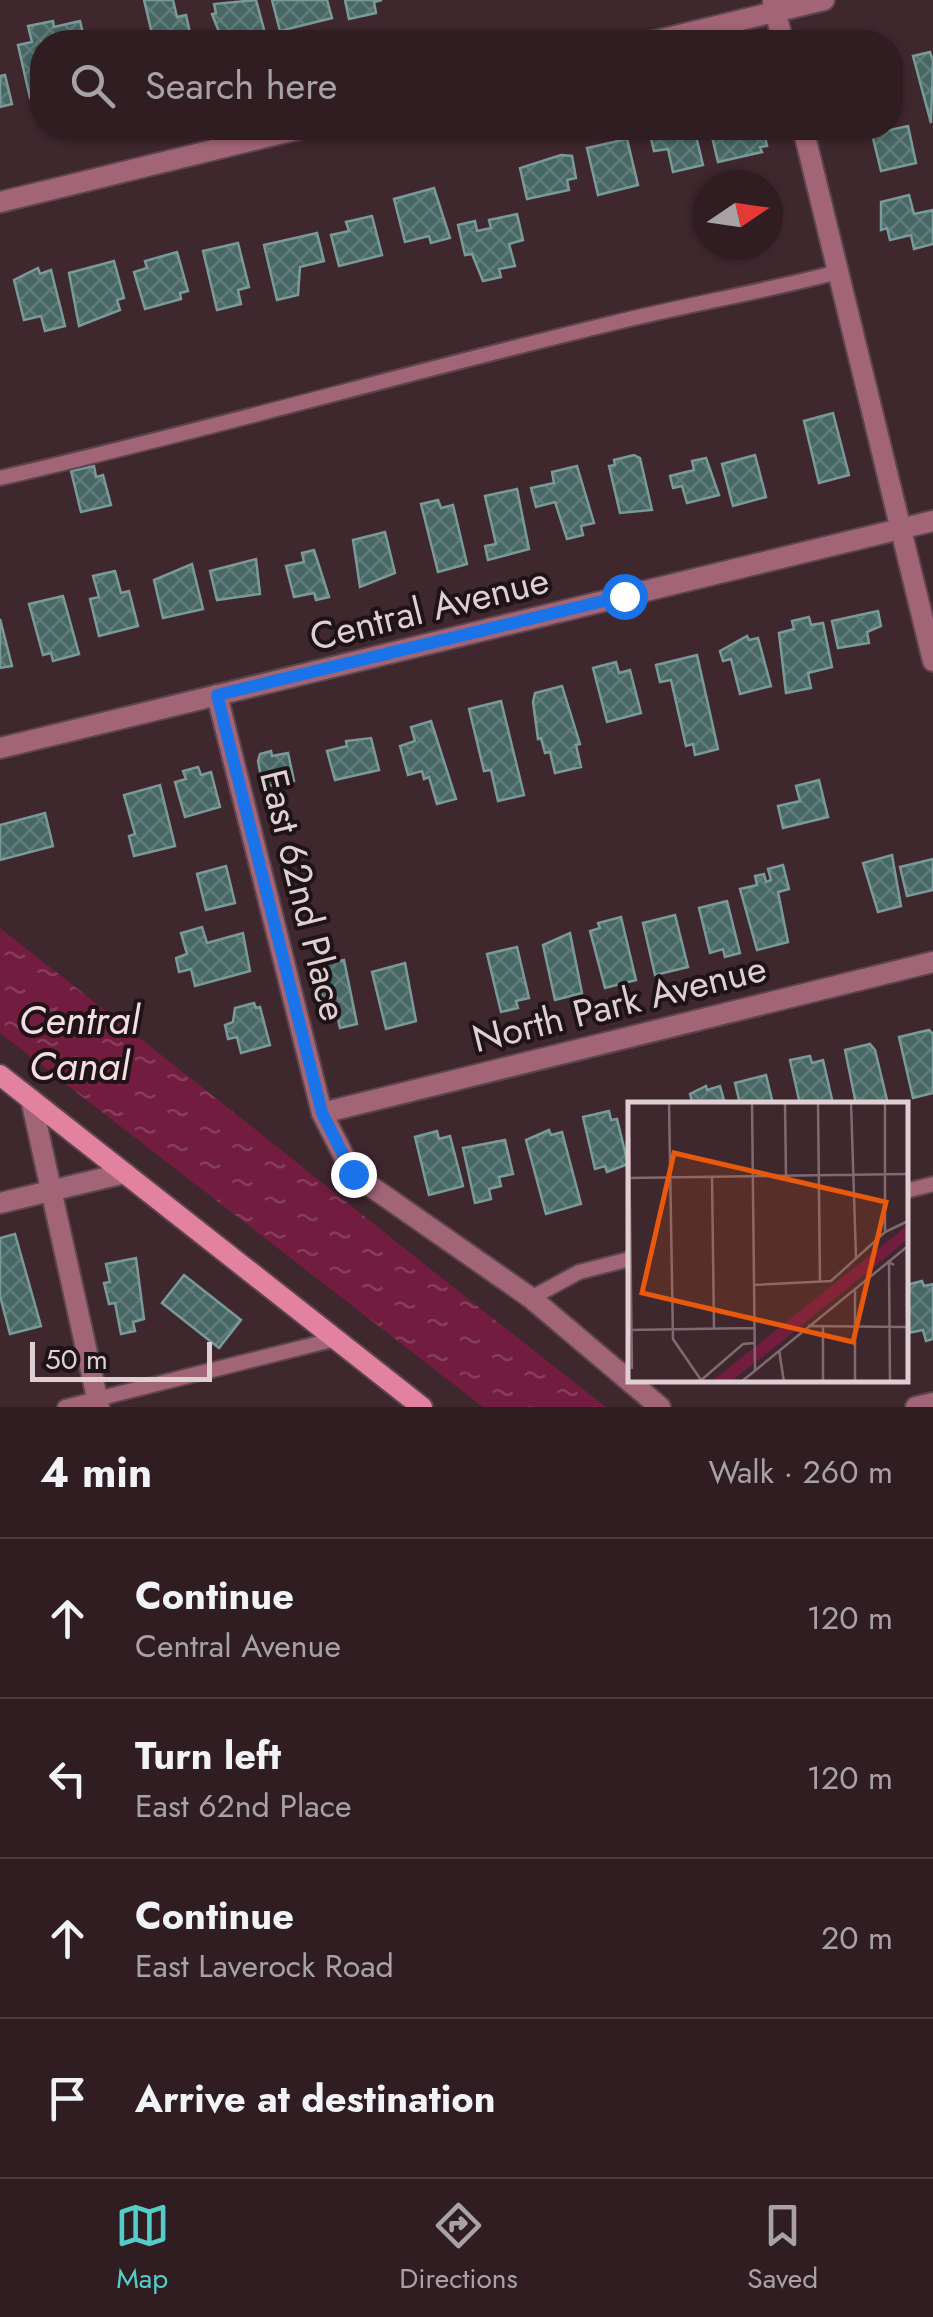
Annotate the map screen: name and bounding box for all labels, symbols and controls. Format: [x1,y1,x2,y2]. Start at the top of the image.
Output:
search box [30,30,903,140]
icon: search [65,58,120,113]
text: Search here [145,58,337,113]
north arrow [693,170,783,260]
street label: Central Avenue [304,552,554,664]
route start [602,574,648,620]
street label: East 62nd Place [246,764,362,1026]
street label: North Park Avenue [466,940,772,1066]
water label: Central Canal [19,991,141,1095]
inset map [628,1102,908,1382]
route end [331,1152,377,1198]
scale bar [30,1337,212,1382]
text: 50 m [45,1339,108,1380]
text: 4 min [40,1442,152,1503]
text: Walk · 260 m [708,1449,893,1495]
text: Continue [135,1568,294,1623]
icon: ahead [40,1591,95,1646]
text: 120 m [807,1595,893,1641]
text: Central Avenue [135,1623,341,1669]
text: Turn left [135,1728,281,1783]
icon: left [40,1751,95,1806]
text: 120 m [807,1755,893,1801]
text: East 62nd Place [135,1783,352,1829]
text: Continue [135,1888,294,1943]
icon: ahead [40,1911,95,1966]
text: 20 m [821,1915,893,1961]
text: East Laverock Road [135,1943,394,1989]
icon: arrive [40,2071,95,2126]
text: Arrive at destination [135,2071,496,2126]
tab: Map [115,2198,170,2299]
tab: Directions [399,2198,518,2299]
tab: Saved [747,2198,818,2299]

